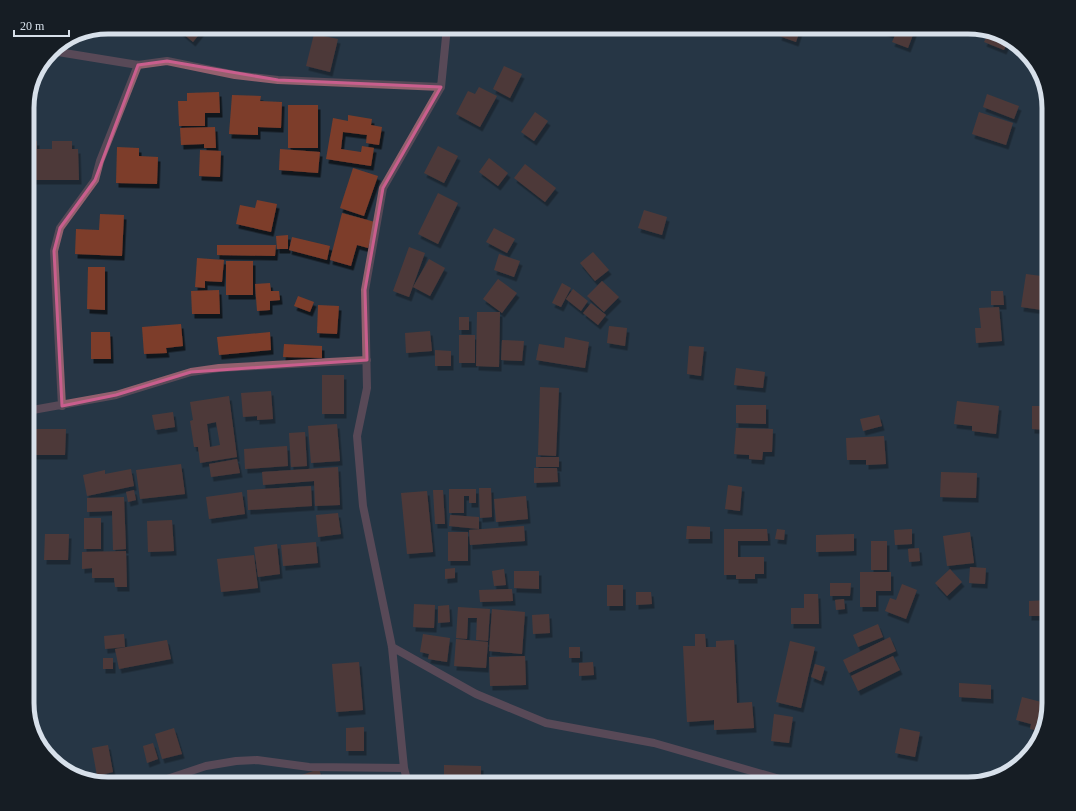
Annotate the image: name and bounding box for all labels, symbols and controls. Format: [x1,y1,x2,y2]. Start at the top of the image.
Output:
scale bar [14,12,69,38]
text: 20 m [20,19,45,33]

